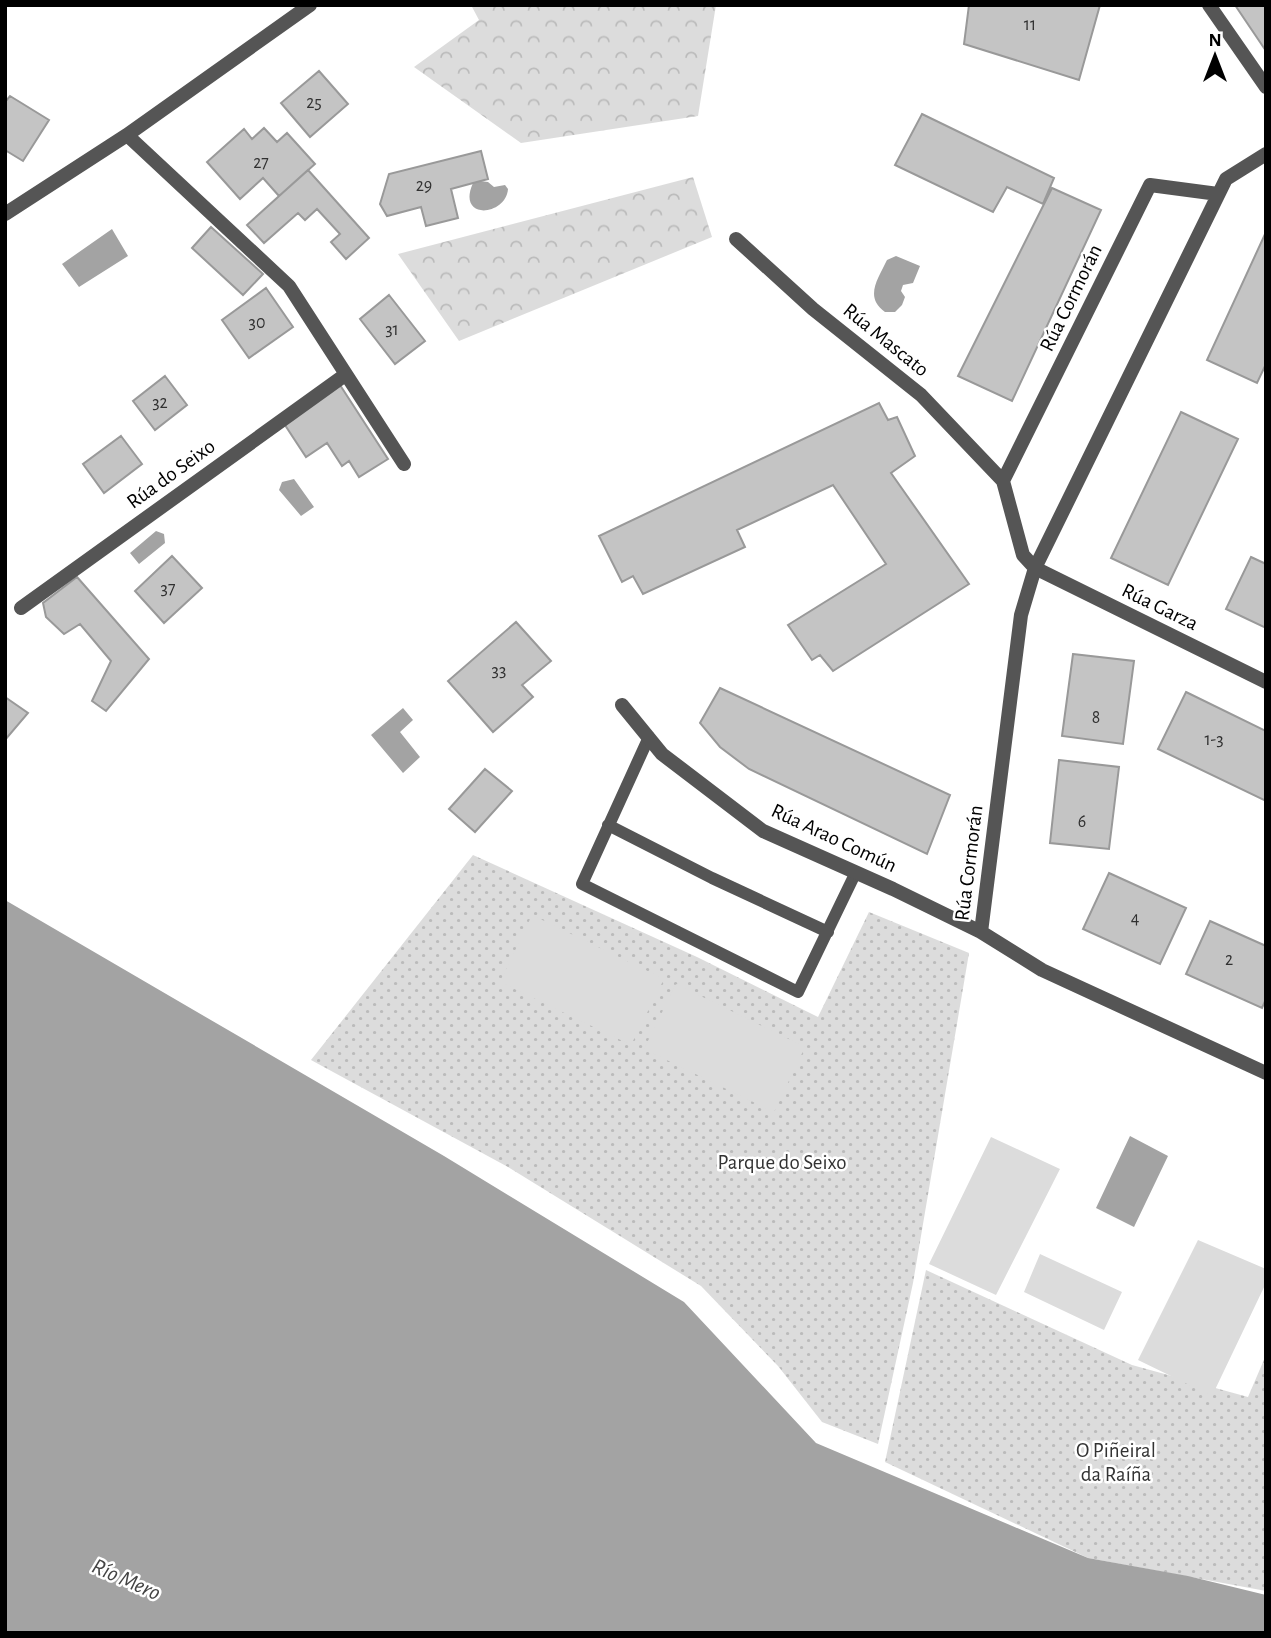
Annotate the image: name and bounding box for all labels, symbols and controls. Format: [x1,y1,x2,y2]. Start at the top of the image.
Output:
house number: 11 [1024,16,1036,34]
north arrow [1180,21,1250,91]
text: N [1208,31,1222,50]
house number: 25 [306,94,322,112]
house number: 27 [253,154,269,172]
house number: 29 [416,177,432,195]
street label: Rúa Cormorán [1036,241,1106,355]
street label: Rúa Mascato [839,299,933,381]
house number: 30 [249,314,265,332]
house number: 31 [385,321,399,339]
house number: 32 [152,394,168,412]
street label: Rúa do Seixo [123,435,219,513]
house number: 37 [161,580,175,598]
street label: Rúa Garza [1118,580,1202,635]
house number: 33 [492,662,506,680]
house number: 8 [1092,709,1100,727]
house number: 1-3 [1204,731,1224,749]
street label: Rúa Arao Común [768,800,900,876]
street label: Rúa Cormorán [951,804,987,922]
house number: 6 [1078,813,1086,831]
house number: 4 [1131,910,1140,928]
house number: 2 [1225,951,1233,969]
park label: Parque do Seixo [717,1152,847,1173]
park label: O Piñeiral da Raíña [1076,1440,1156,1485]
water label: Río Mero [88,1555,164,1605]

